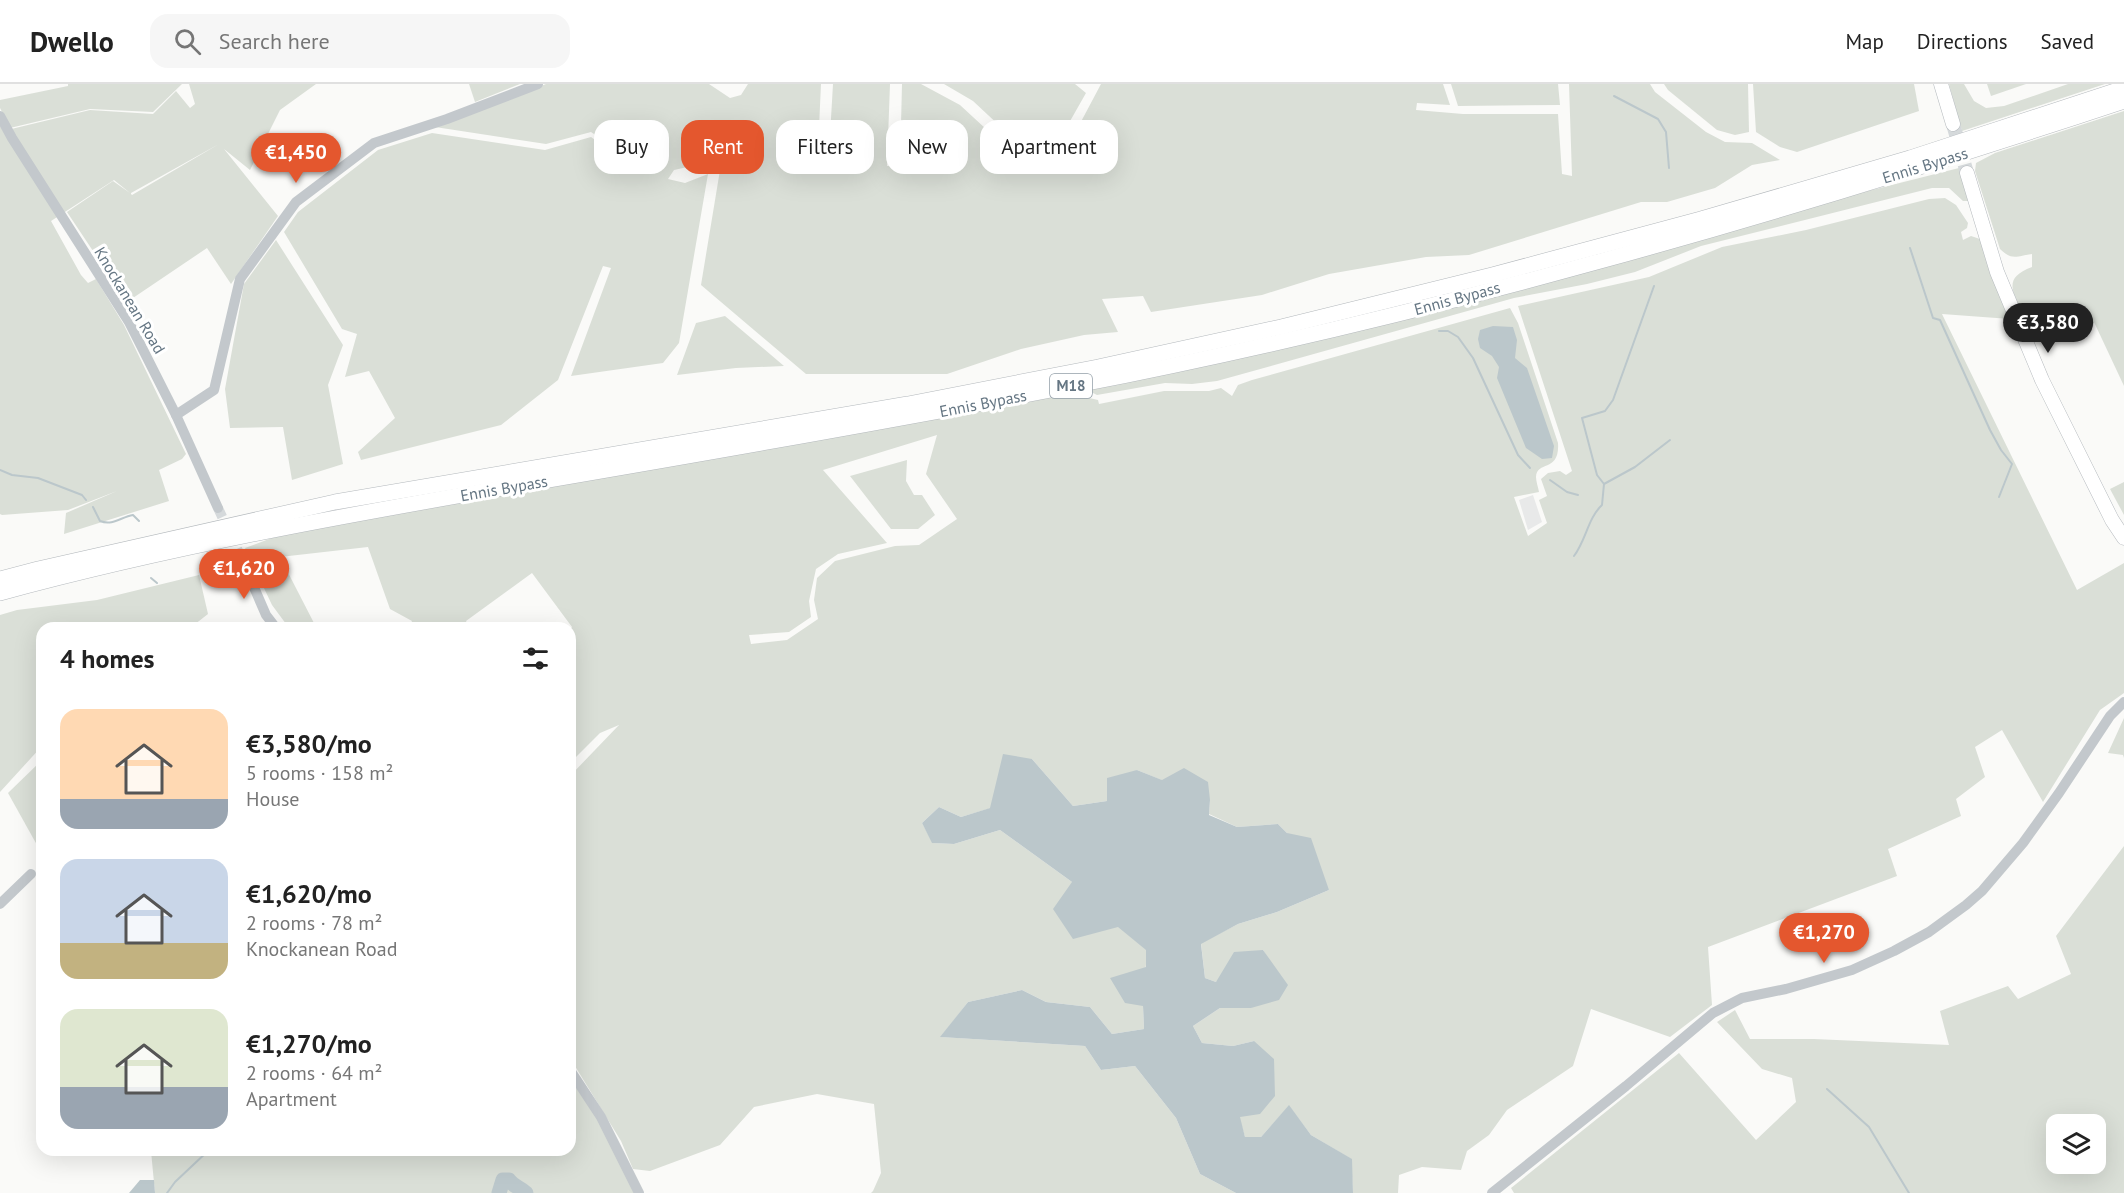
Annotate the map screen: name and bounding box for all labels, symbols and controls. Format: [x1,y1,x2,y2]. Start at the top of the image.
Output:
search box [150,14,570,68]
text: Dwello [30,23,114,60]
icon: search [171,25,204,58]
text: Search here [219,27,330,55]
text: Map [1845,28,1884,55]
text: Directions [1917,28,2008,55]
text: Saved [2041,28,2094,55]
chip: Buy [594,120,669,174]
chip: Rent [681,120,764,174]
chip: Filters [776,120,874,174]
chip: New [886,120,968,174]
chip: Apartment [980,120,1118,174]
pin: €1,450 [247,133,345,184]
text: €1,450 [265,139,327,165]
street label: Ennis Bypass [1880,142,1970,187]
street label: Knockanean Road [90,243,170,357]
street label: Ennis Bypass [1412,277,1502,319]
pin: €3,580 [1999,303,2097,354]
text: €3,580 [2017,309,2079,335]
road number: M18 [1050,374,1092,398]
street label: Ennis Bypass [938,385,1028,421]
street label: Ennis Bypass [459,470,549,506]
pin: €1,620 [195,549,293,600]
text: €1,620 [213,555,275,581]
text: 4 homes [60,642,155,675]
icon: filters [519,642,552,675]
text: €3,580/mo [246,727,372,760]
icon: home [108,733,180,805]
text: 5 rooms · 158 m² [246,760,393,786]
text: House [246,786,300,812]
text: €1,620/mo [246,877,372,910]
icon: home [108,883,180,955]
text: 2 rooms · 78 m² [246,910,382,936]
pin: €1,270 [1775,913,1873,964]
text: €1,270 [1793,919,1855,945]
text: Knockanean Road [246,936,397,962]
text: €1,270/mo [246,1027,372,1060]
icon: home [108,1033,180,1105]
text: 2 rooms · 64 m² [246,1060,382,1086]
text: Apartment [246,1086,337,1112]
map controls [2046,1114,2106,1174]
button: layers [2046,1114,2106,1174]

